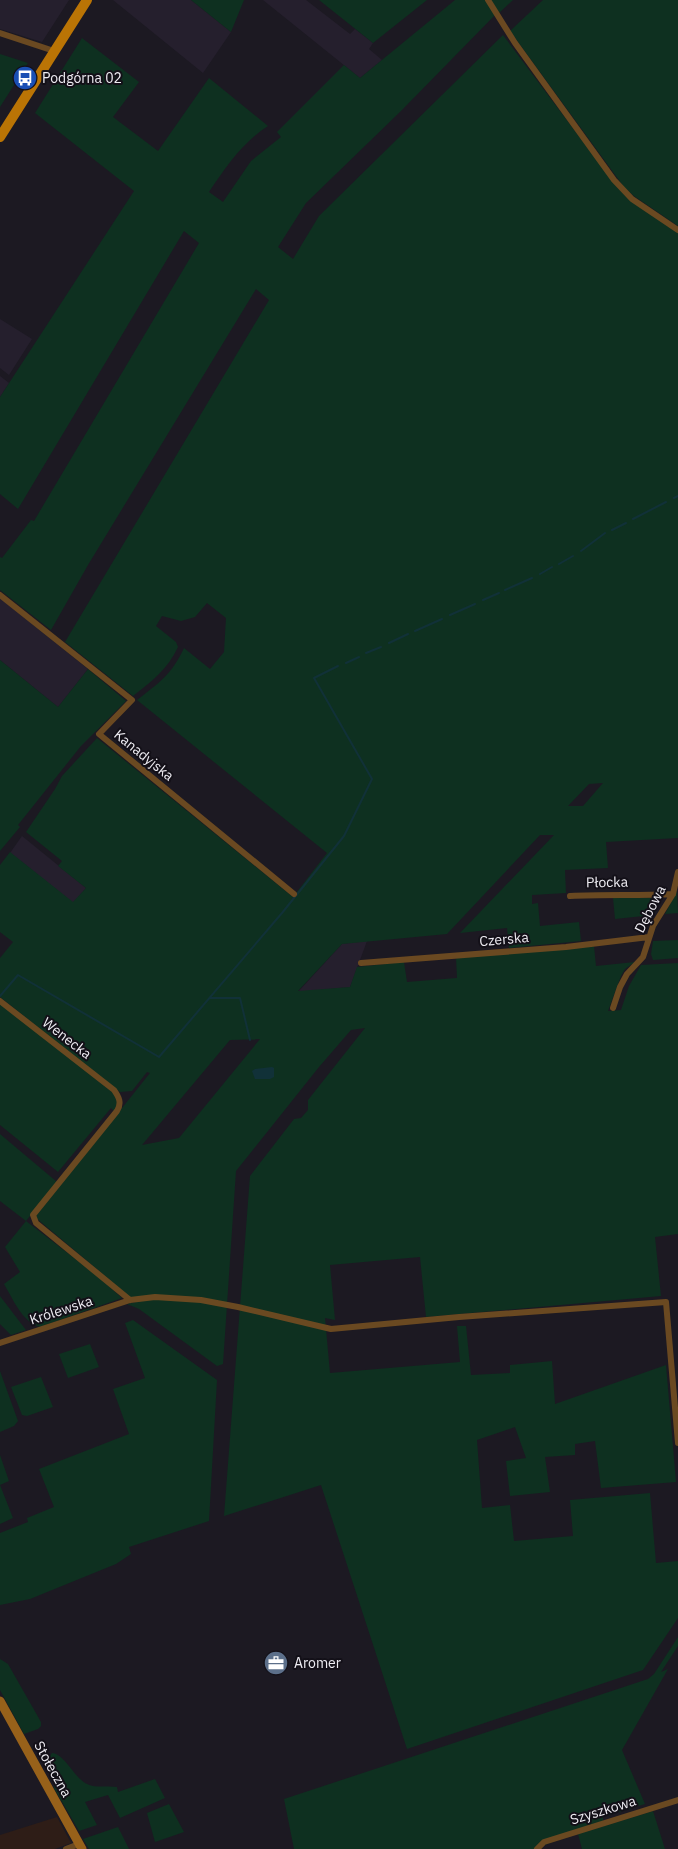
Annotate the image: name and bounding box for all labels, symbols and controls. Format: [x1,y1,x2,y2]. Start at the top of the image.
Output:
bus stop icon: Podgórna 02 [12,65,38,91]
place label: Podgórna 02 [42,69,122,87]
street label: Kanadyjska [110,725,178,785]
street label: Płocka [586,873,629,891]
street label: Dębowa [630,882,670,936]
street label: Czerska [479,928,530,950]
street label: Wenecka [39,1013,96,1063]
street label: Królewska [27,1291,95,1329]
office icon: Aromer [263,1650,289,1676]
place label: Aromer [294,1654,341,1672]
street label: Stołeczna [30,1738,76,1801]
street label: Szyszkowa [568,1791,639,1829]

